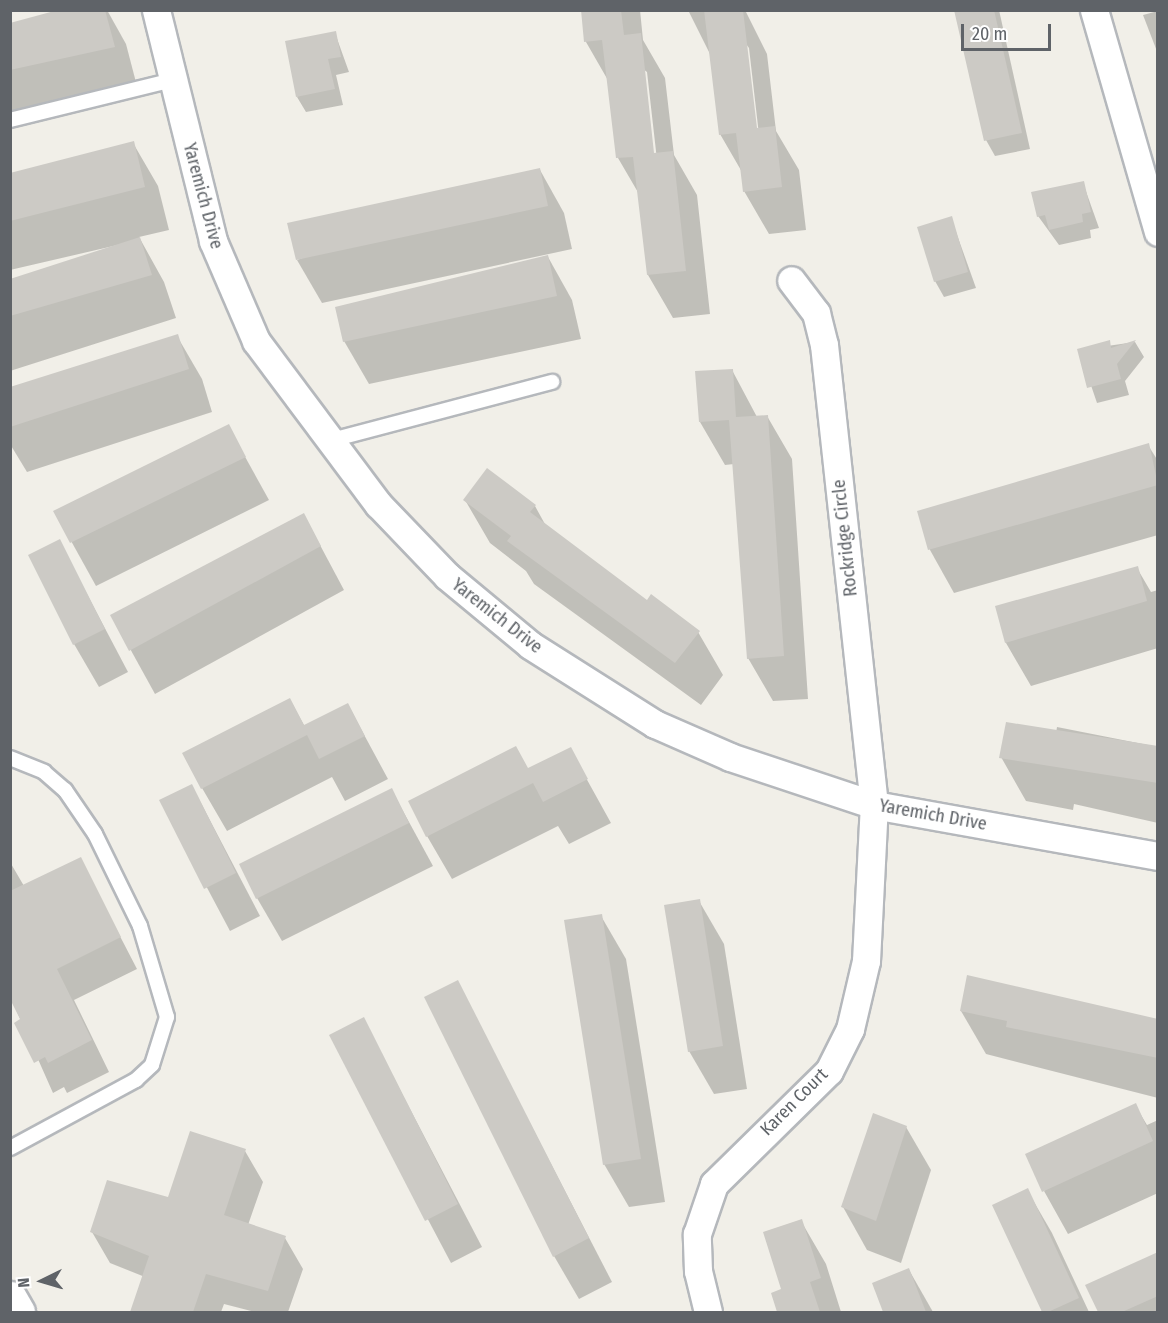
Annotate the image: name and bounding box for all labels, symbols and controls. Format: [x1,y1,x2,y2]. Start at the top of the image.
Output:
scale bar [964,12,1054,50]
text: 20 m [972,23,1007,45]
street label: Yaremich Drive [178,141,228,251]
street label: Rockridge Circle [828,478,862,598]
street label: Yaremich Drive [447,574,547,658]
street label: Yaremich Drive [877,795,989,835]
street label: Karen Court [756,1064,832,1140]
north arrow [12,1251,72,1311]
text: N [14,1277,33,1288]

